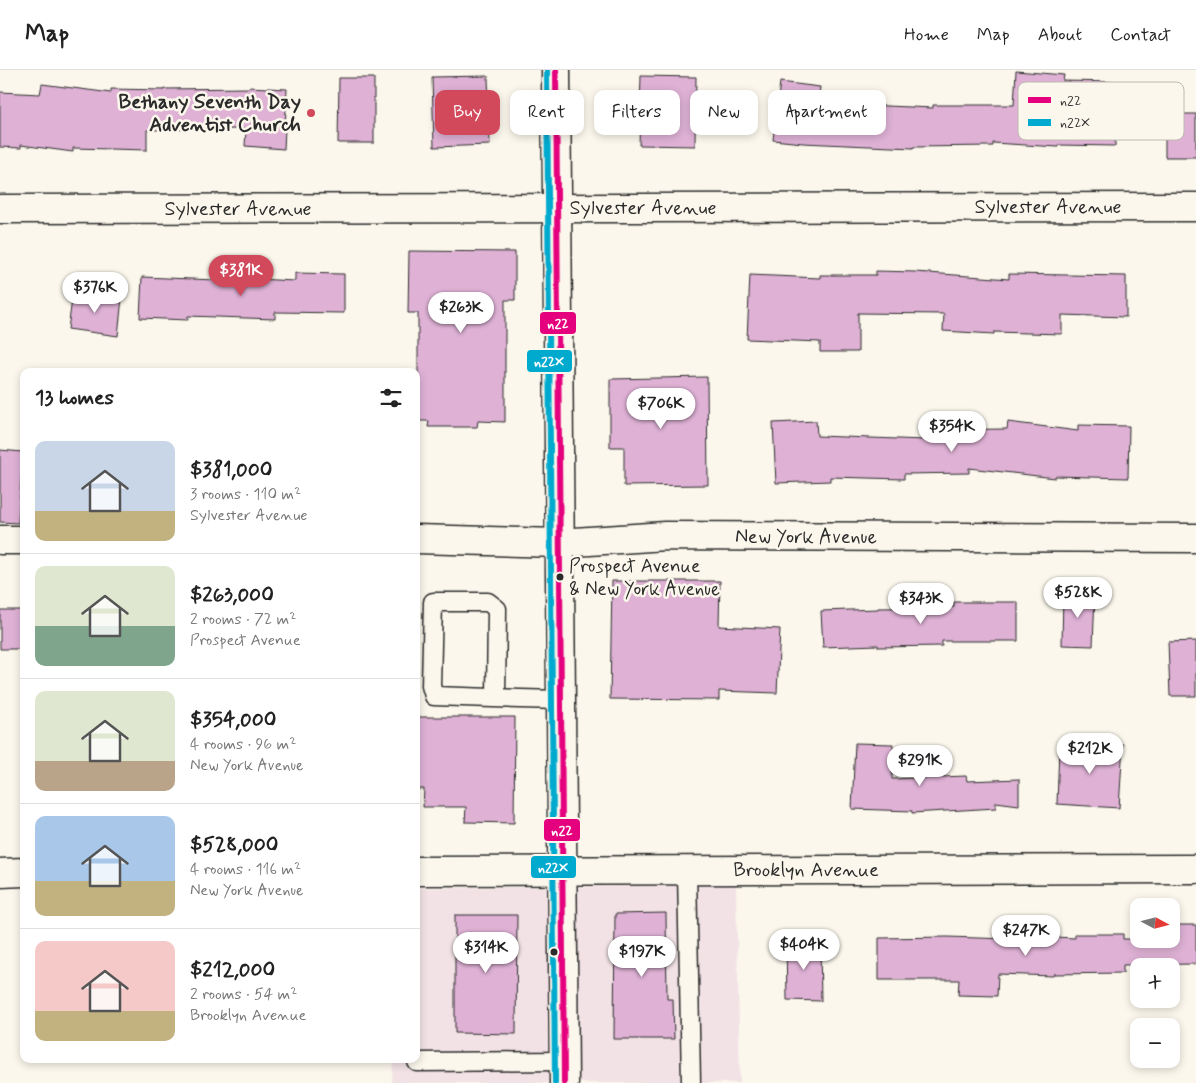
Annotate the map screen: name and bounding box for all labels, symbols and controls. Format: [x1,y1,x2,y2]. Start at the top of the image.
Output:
text: Map [25,19,69,50]
text: Home [904,23,949,47]
text: Map [977,23,1010,47]
text: About [1038,23,1082,47]
text: Contact [1110,23,1171,47]
legend [1018,82,1184,140]
place label: Bethany Seventh Day Adventist Church [119,89,301,139]
chip: Buy [435,90,500,135]
chip: Rent [510,90,584,135]
chip: Filters [594,90,680,135]
chip: New [690,90,758,135]
chip: Apartment [768,90,886,135]
text: n22 [1060,92,1081,110]
marker: Bethany Seventh Day Adventist Church [305,107,317,119]
text: n22X [1060,114,1090,132]
street label: Sylvester Avenue [975,194,1121,221]
street label: Sylvester Avenue [570,195,716,222]
street label: Sylvester Avenue [165,196,311,223]
pin: $381K [206,254,276,297]
text: $381K [220,260,262,281]
pin: $376K [60,272,130,314]
text: $376K [73,277,117,298]
pin: $263K [426,292,496,334]
text: $263K [439,297,483,318]
line badge: n22 [539,311,577,335]
text: n22 [547,315,569,333]
line badge: n22X [526,349,573,373]
text: n22X [534,353,564,371]
text: 13 homes [35,384,114,412]
icon: filters [377,384,405,412]
pin: $706K [626,388,696,430]
text: $706K [637,393,685,414]
pin: $354K [917,410,987,453]
text: $354K [929,416,975,437]
text: $381,000 [190,456,272,484]
icon: home [75,461,135,521]
text: 3 rooms · 110 m² [190,484,301,505]
text: Sylvester Avenue [190,505,308,526]
street label: New York Avenue [735,524,877,551]
place label: Prospect Avenue & New York Avenue [569,554,720,602]
marker: Prospect Avenue & New York Avenue [555,572,565,582]
pin: $528K [1043,576,1113,619]
text: $263,000 [190,581,274,609]
pin: $343K [886,582,956,625]
text: $528K [1054,582,1102,603]
icon: home [75,586,135,646]
text: $343K [899,588,943,609]
text: 2 rooms · 72 m² [190,609,296,630]
text: Prospect Avenue [190,630,301,651]
text: $354,000 [190,706,276,734]
icon: home [75,711,135,771]
pin: $212K [1055,732,1125,775]
text: 4 rooms · 96 m² [190,734,296,755]
text: $212K [1068,738,1112,759]
pin: $291K [885,744,955,787]
text: $291K [898,750,942,771]
text: New York Avenue [190,755,304,776]
line badge: n22 [543,818,581,842]
text: n22 [551,822,573,840]
text: $528,000 [190,831,278,859]
icon: home [75,836,135,896]
line badge: n22X [530,855,577,879]
street label: Brooklyn Avenue [733,857,879,884]
text: 4 rooms · 116 m² [190,859,301,880]
text: n22X [538,859,568,877]
text: New York Avenue [190,880,304,901]
north arrow [1130,898,1180,948]
map controls [1130,898,1180,1068]
pin: $247K [991,914,1061,957]
text: $247K [1002,920,1050,941]
pin: $404K [769,928,839,971]
pin: $314K [451,932,521,974]
text: $404K [780,934,828,955]
pin: $197K [607,936,677,978]
text: $314K [464,937,508,958]
text: $197K [619,941,665,962]
unlabelled marker [549,947,559,957]
text: $212,000 [190,956,275,984]
button: + [1130,958,1180,1008]
icon: home [75,961,135,1021]
text: 2 rooms · 54 m² [190,984,297,1005]
text: Brooklyn Avenue [190,1005,307,1026]
button: − [1130,1018,1180,1068]

